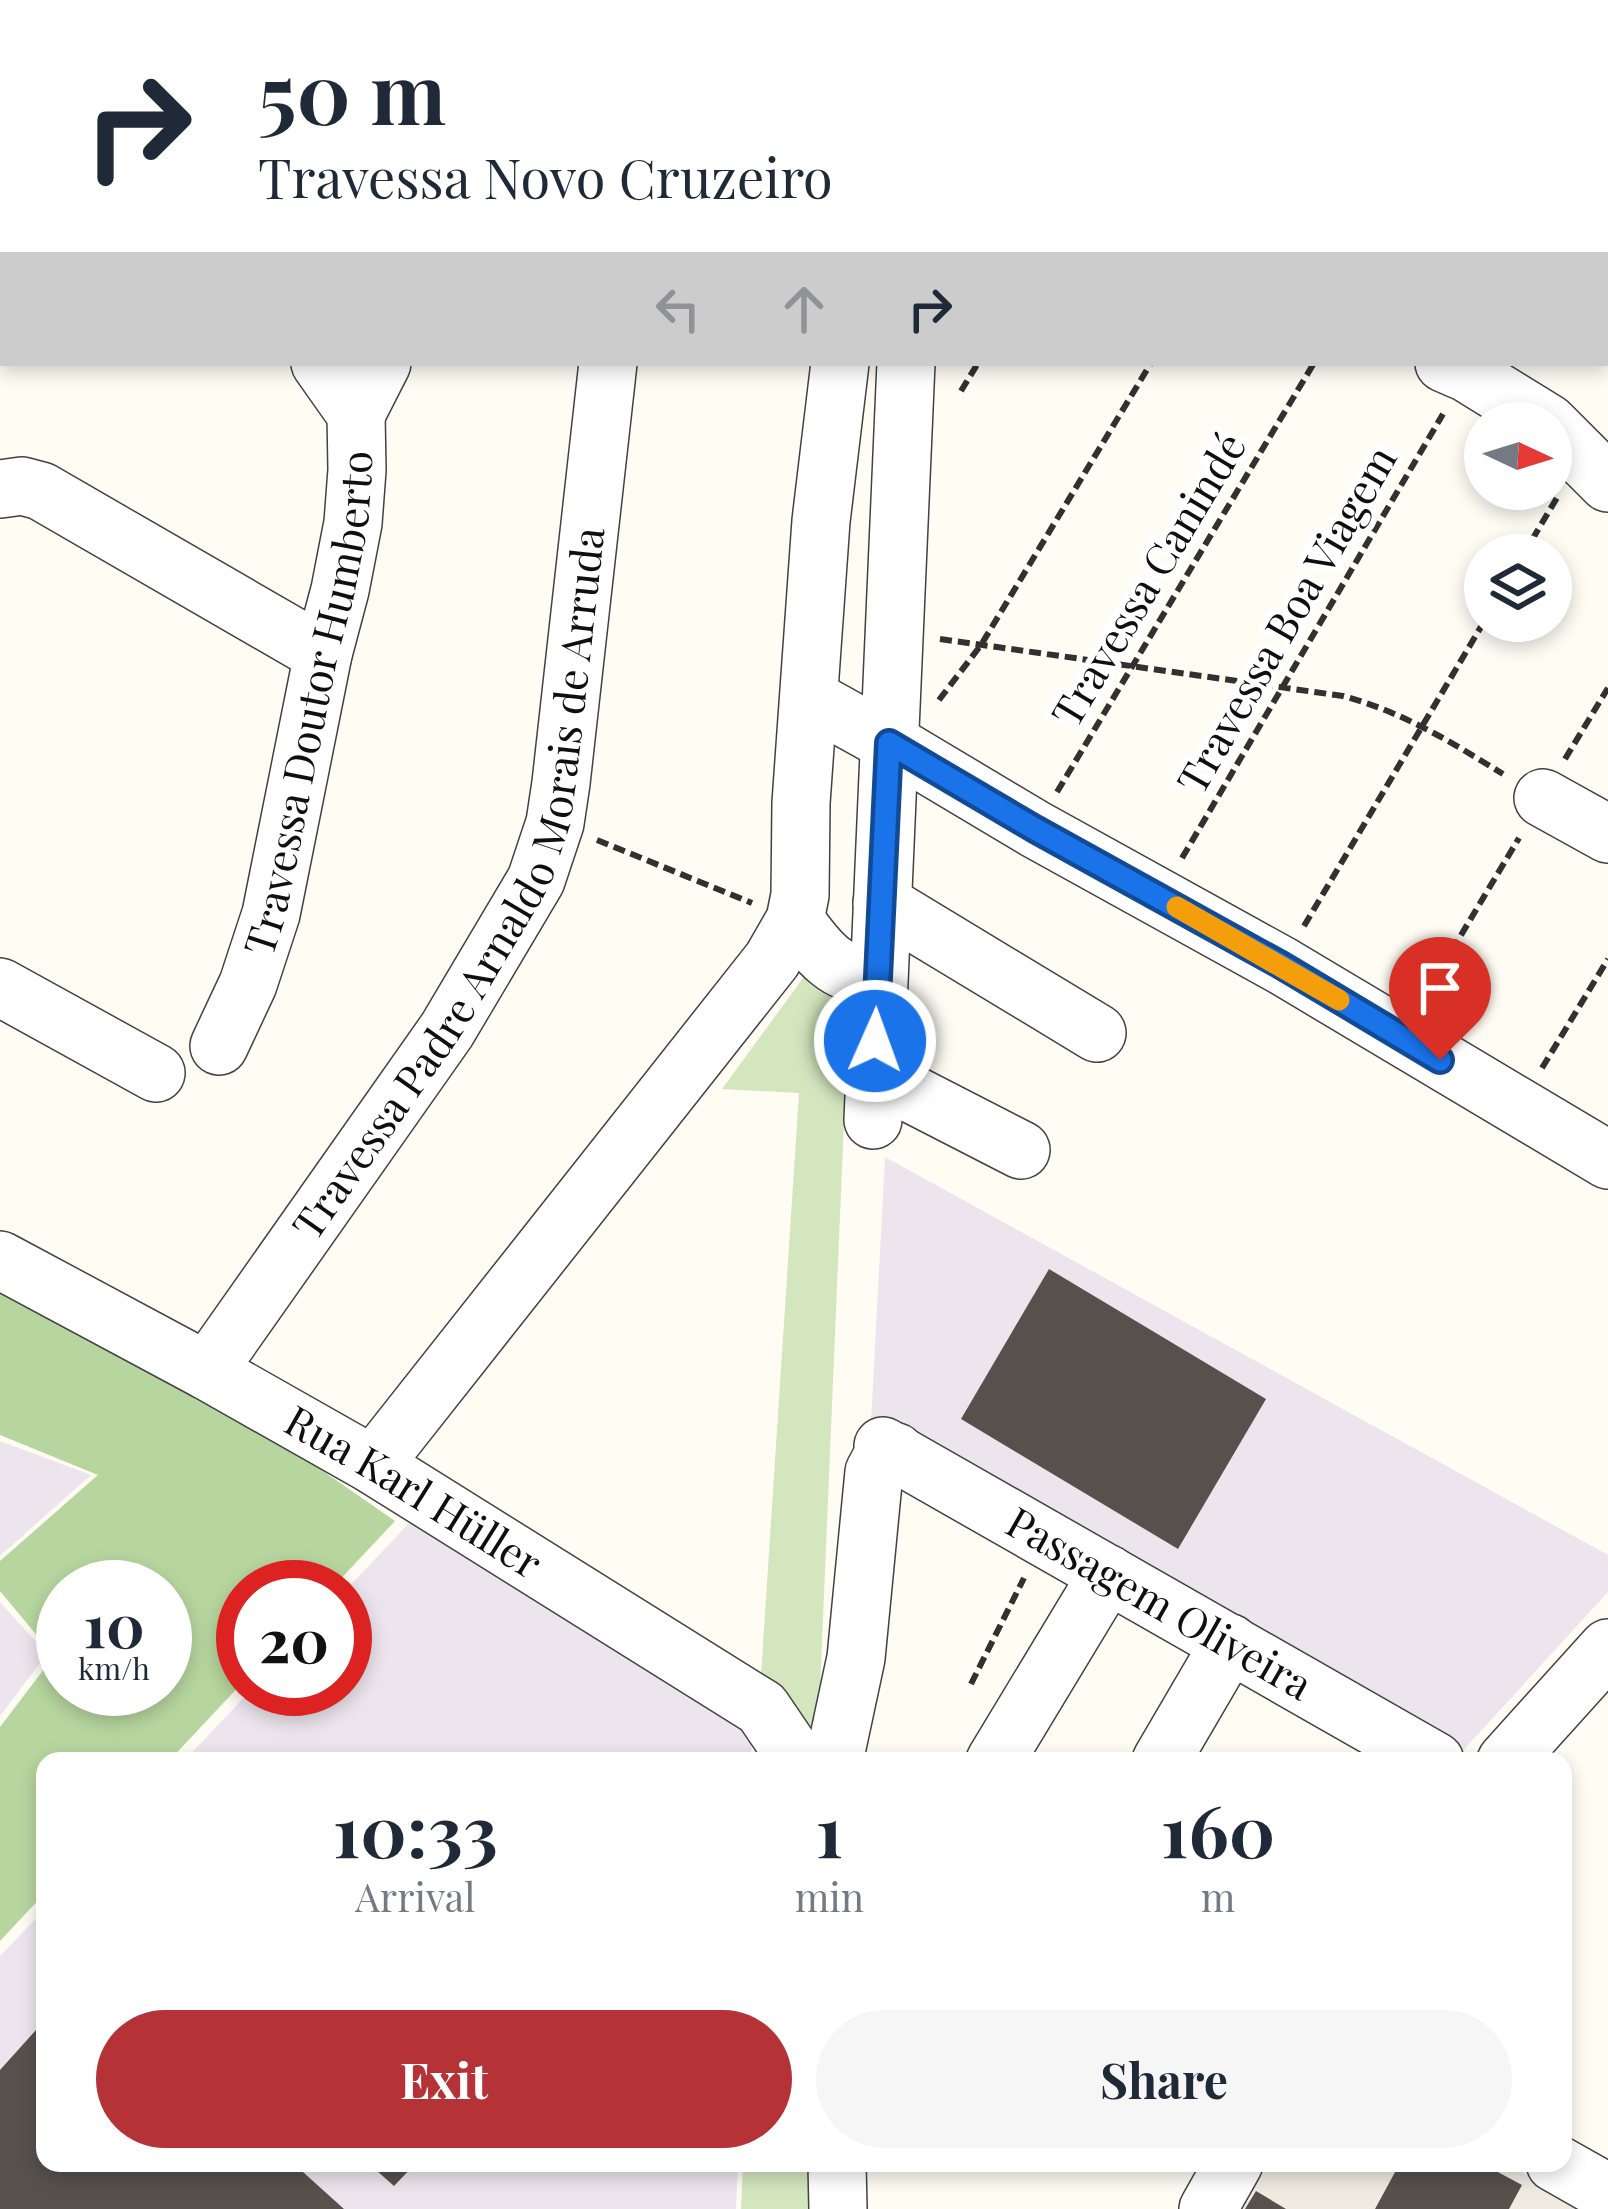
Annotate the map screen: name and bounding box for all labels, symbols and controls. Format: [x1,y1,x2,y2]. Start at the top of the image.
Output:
text: 50 m [258,34,446,146]
icon: right [60,48,216,204]
text: Travessa Novo Cruzeiro [258,141,833,213]
icon: left [645,276,711,342]
icon: ahead [771,276,837,342]
icon: right [897,276,963,342]
north arrow [1464,402,1572,510]
map controls [1464,402,1572,642]
street label: Travessa Canindé [1037,422,1257,736]
street label: Travessa Boa Viagem [1163,435,1408,803]
street label: Travessa Doutor Humberto [229,450,383,962]
street label: Travessa Padre Arnaldo Morais de Arruda [279,524,615,1249]
button: layers [1464,534,1572,642]
pin [1389,937,1491,1060]
icon: arrive [1407,955,1473,1021]
position arrow [812,978,938,1104]
street label: Rua Karl Hüller [276,1391,553,1590]
street label: Passagem Oliveira [997,1493,1323,1711]
speed limit sign: 20 [216,1560,372,1716]
text: 10 [83,1583,145,1663]
text: km/h [78,1648,150,1688]
text: 10:33 [333,1780,498,1876]
text: 1 [816,1780,843,1876]
text: 160 [1161,1780,1275,1876]
text: Arrival [355,1870,475,1922]
text: min [795,1870,864,1922]
text: m [1201,1870,1235,1922]
button: Exit [96,2010,792,2148]
button: Share [816,2010,1512,2148]

